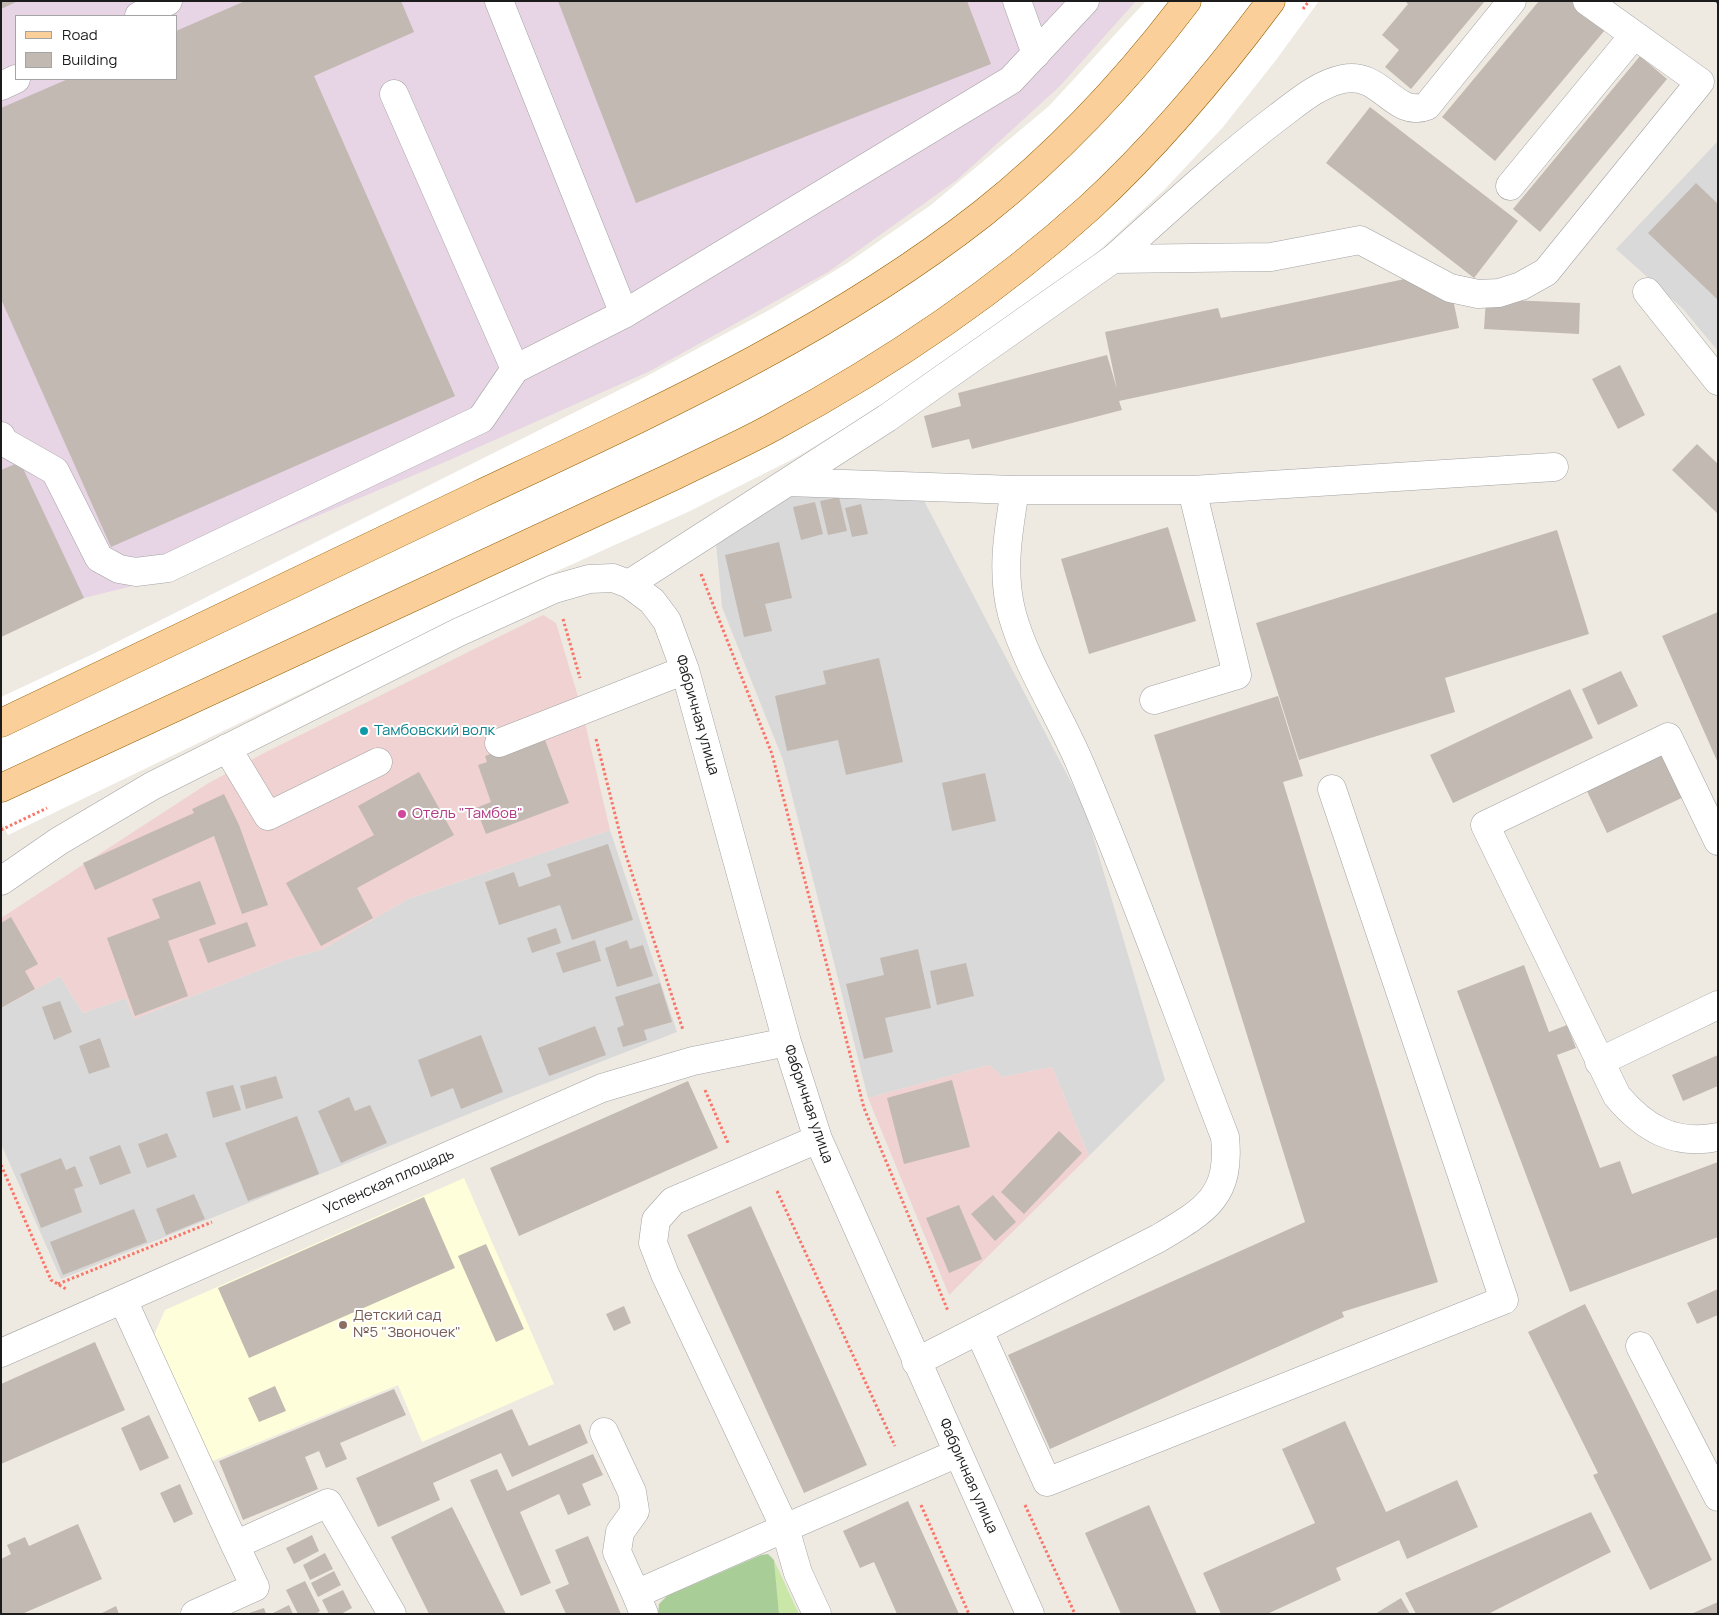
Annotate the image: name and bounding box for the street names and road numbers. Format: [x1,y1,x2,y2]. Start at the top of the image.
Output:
street label: Фабричная улица [671,653,723,777]
street label: Фабричная улица [779,1042,837,1166]
street label: Успенская площадь [321,1145,457,1219]
street label: Фабричная улица [935,1416,1001,1536]

